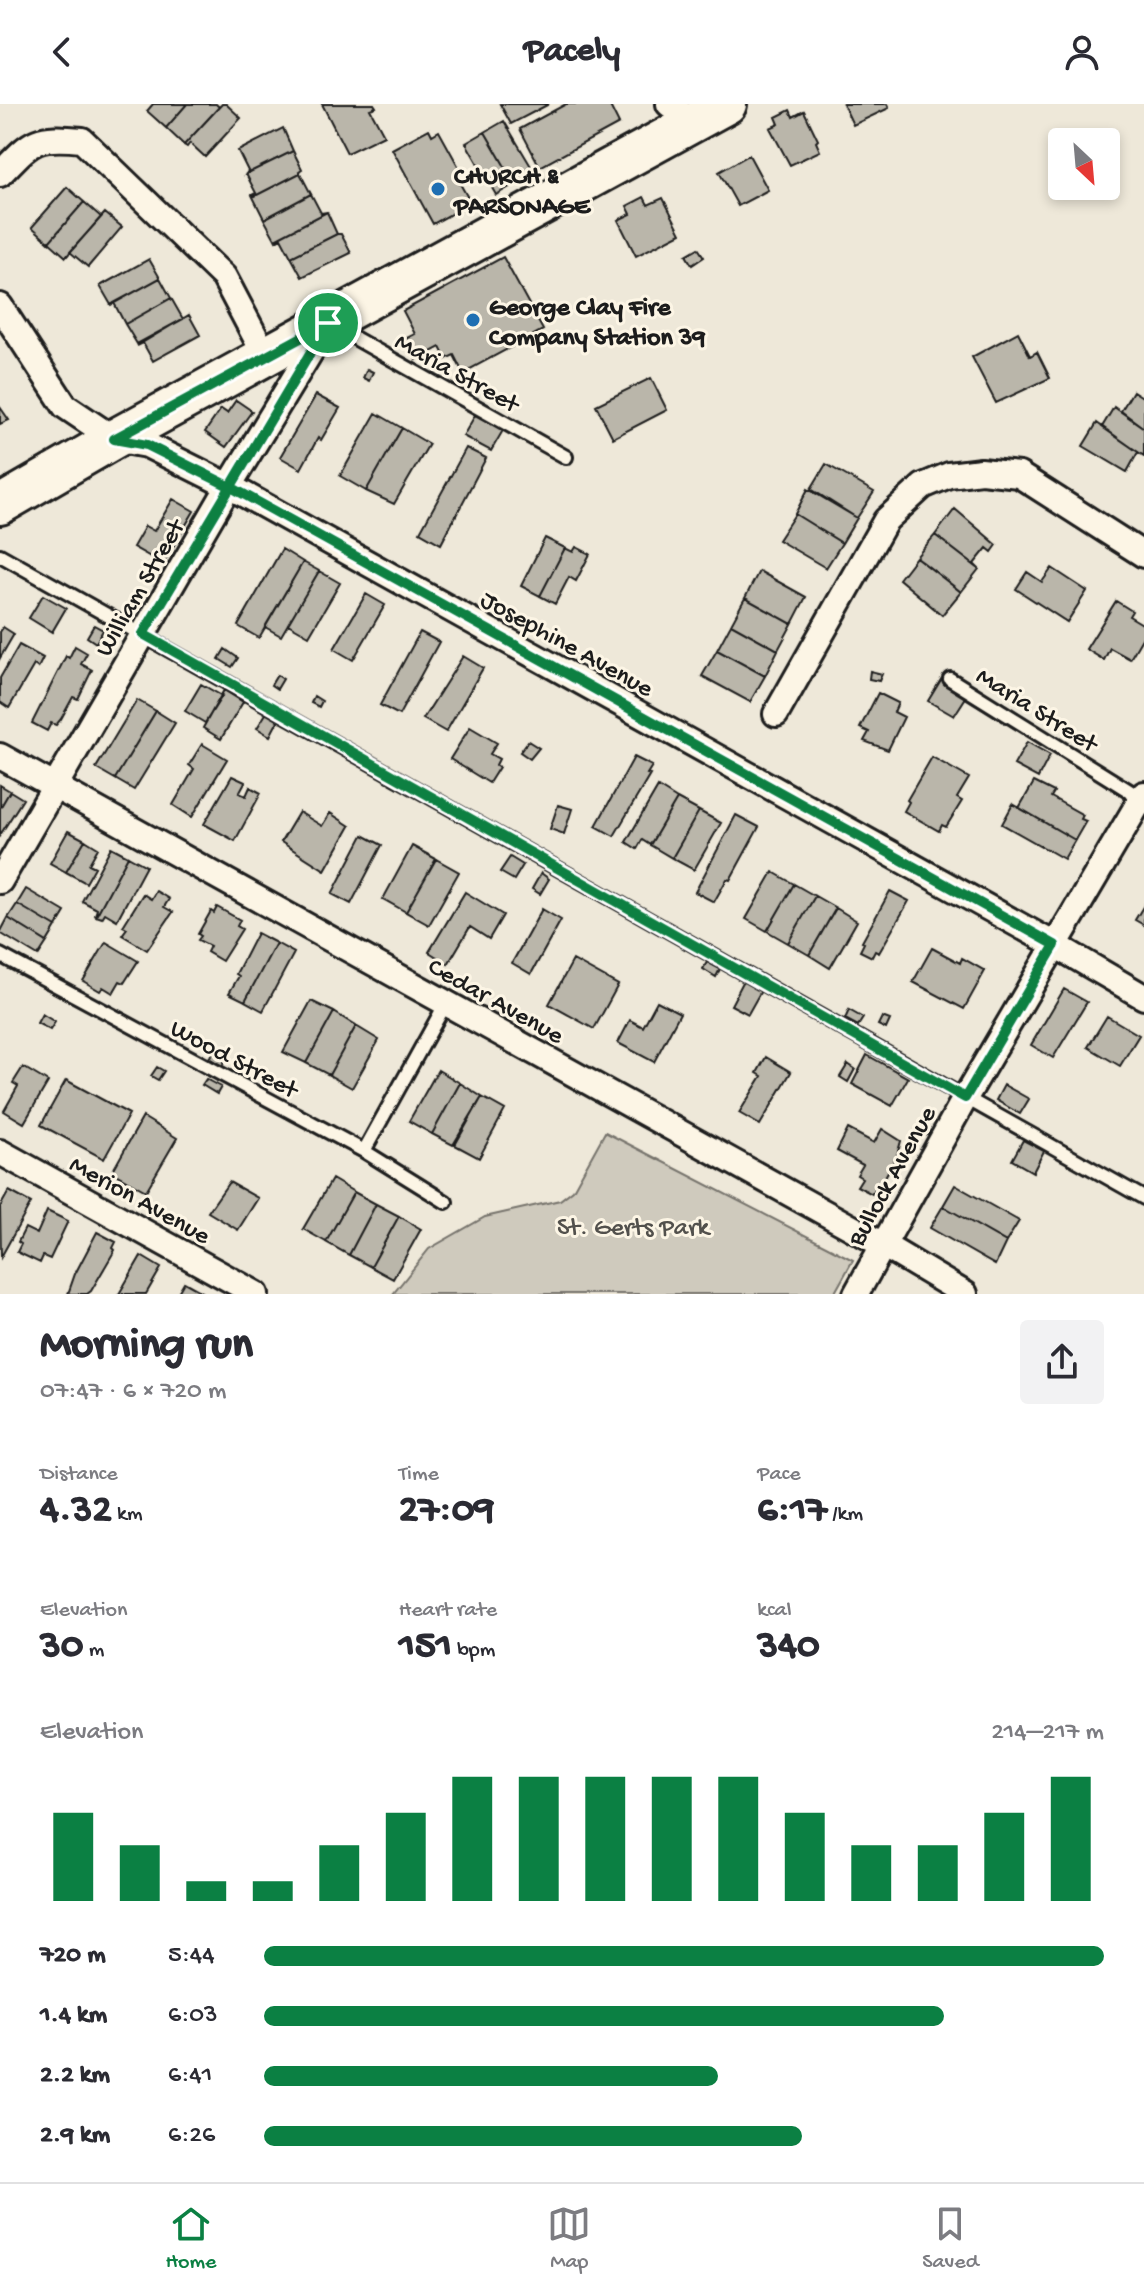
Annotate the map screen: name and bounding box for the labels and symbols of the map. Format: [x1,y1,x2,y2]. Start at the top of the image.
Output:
north arrow [1048,128,1120,200]
place label: CHURCH & PARSONAGE [452,163,592,224]
marker: CHURCH & PARSONAGE [429,180,447,198]
pin [294,289,362,357]
place label: George Clay Fire Company Station 39 [489,294,705,355]
marker: George Clay Fire Company Station 39 [464,311,482,329]
street label: Maria Street [388,328,525,423]
street label: William Street [90,513,195,663]
street label: Josephine Avenue [474,586,658,707]
street label: Maria Street [969,662,1104,763]
street label: Cedar Avenue [421,953,569,1053]
street label: Wood Street [164,1014,304,1109]
street label: Bullock Avenue [842,1101,945,1253]
street label: Merion Avenue [63,1150,215,1254]
park label: St. Gerts Park [557,1214,711,1245]

